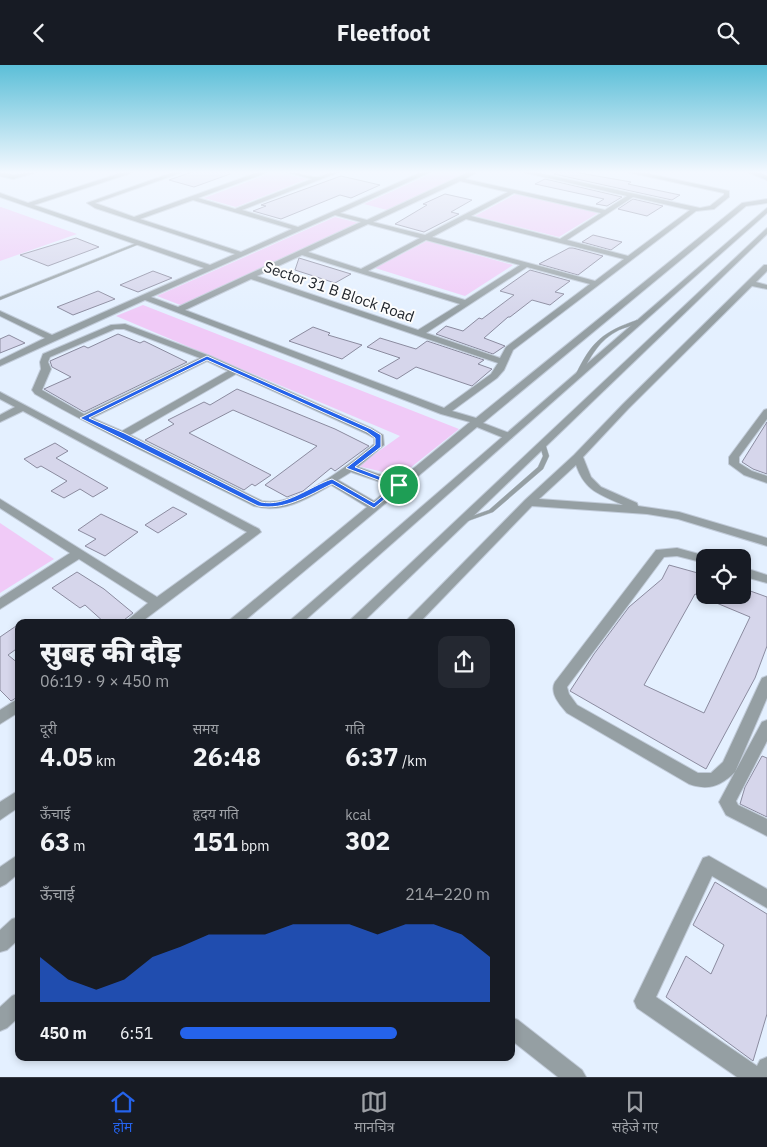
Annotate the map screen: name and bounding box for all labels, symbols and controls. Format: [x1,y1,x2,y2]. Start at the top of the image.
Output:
text: Fleetfoot [337,18,430,47]
icon: back [25,19,53,47]
icon: search [714,19,742,47]
street label: Sector 31 B Block Road [261,257,417,326]
pin [378,464,420,506]
icon: arrive [385,471,413,499]
map controls [696,549,751,604]
button: locate [696,549,751,604]
text: सुबह की दौड़ [40,633,181,670]
button: share [438,636,490,688]
text: 06:19 · 9 × 450 m [40,671,169,691]
text: दूरी [40,720,57,738]
text: समय [193,720,219,738]
text: गति [345,720,365,738]
text: 4.05 [40,740,93,773]
text: 26:48 [193,740,261,773]
text: 6:37 [345,740,399,773]
text: km [93,752,116,770]
text: /km [399,752,427,770]
text: ऊँचाई [40,805,70,823]
text: हृदय गति [193,805,239,823]
text: kcal [345,806,371,824]
text: 302 [345,824,390,857]
text: 63 [40,825,70,858]
text: 151 [193,825,238,858]
text: m [70,837,86,855]
text: bpm [238,837,269,855]
text: ऊँचाई [40,884,75,904]
text: 214–220 m [405,884,490,904]
text: 450 m [40,1023,87,1043]
text: 6:51 [120,1023,153,1043]
tab: होम [109,1088,137,1138]
tab: मानचित्र [354,1088,394,1138]
tab: सहेजे गए [612,1088,658,1138]

